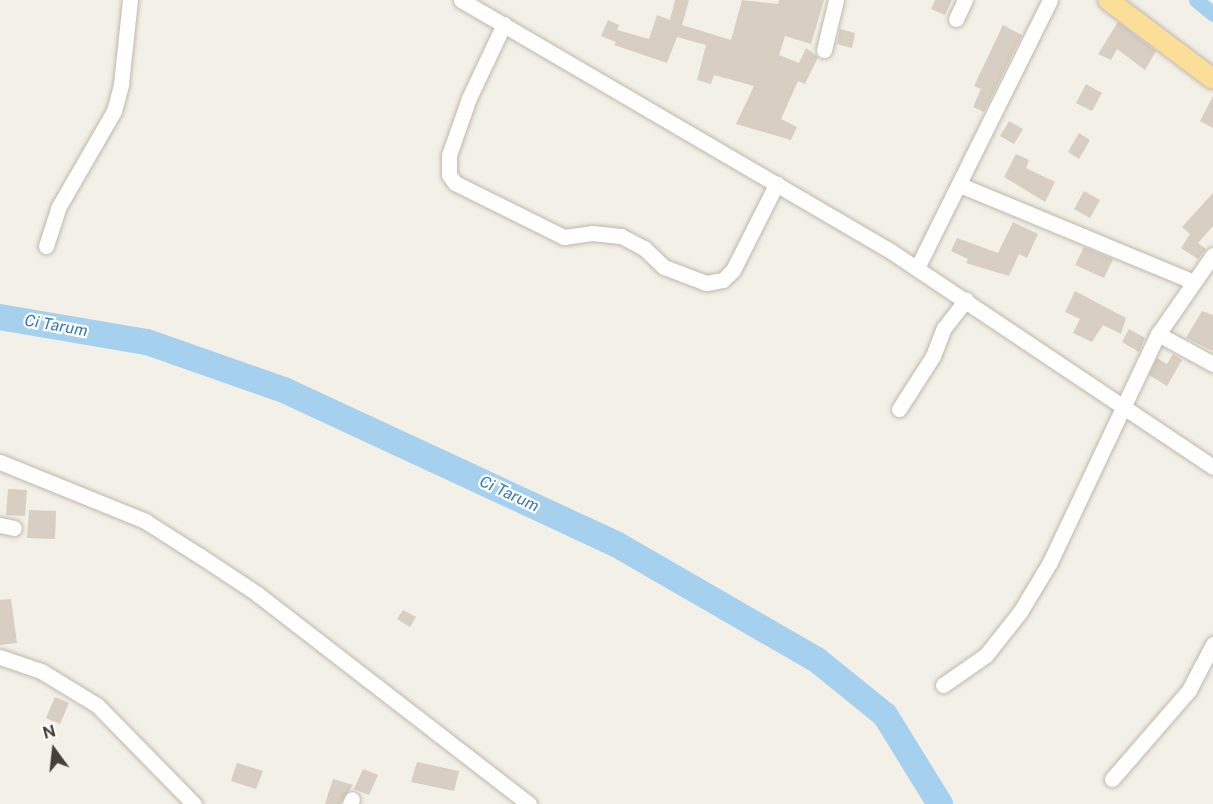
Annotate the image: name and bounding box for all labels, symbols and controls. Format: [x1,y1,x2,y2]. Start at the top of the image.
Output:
water label: Ci Tarum [23,311,89,341]
water label: Ci Tarum [476,472,542,516]
north arrow [24,720,84,780]
text: N [41,721,58,743]

